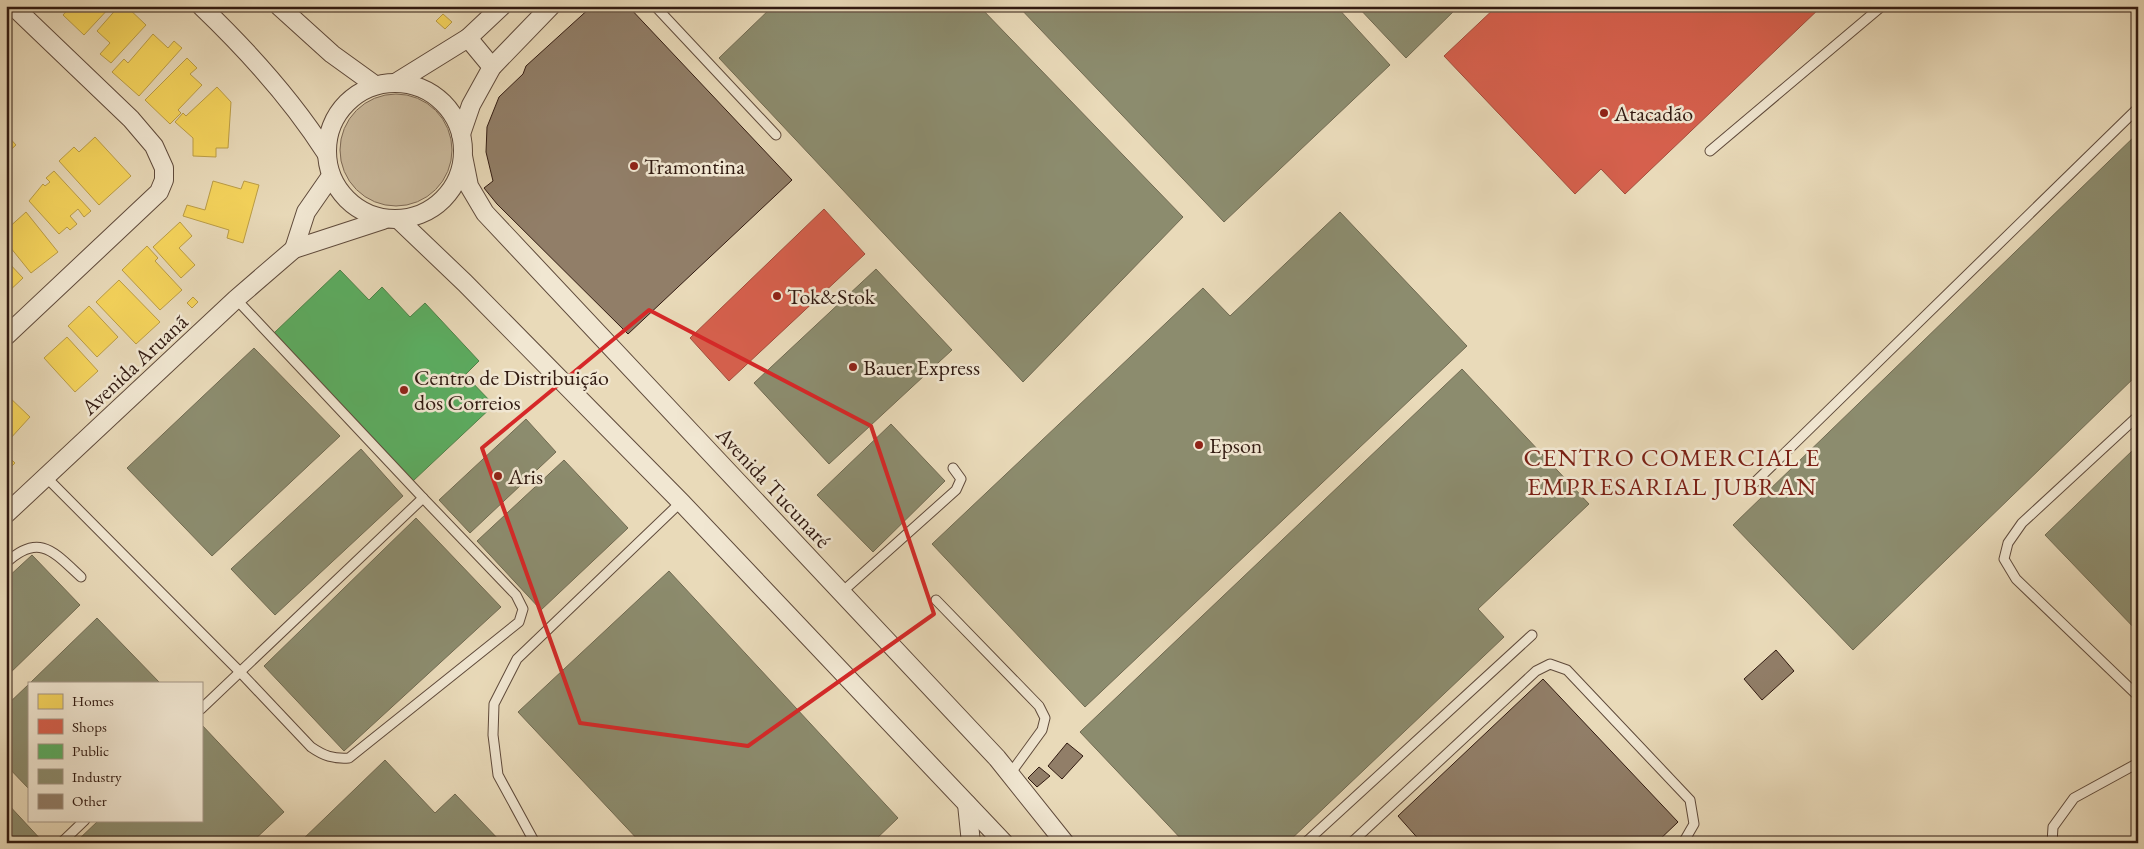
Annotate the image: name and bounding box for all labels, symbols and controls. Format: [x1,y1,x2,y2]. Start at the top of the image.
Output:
place label: Atacadão [1613,99,1693,128]
marker: Atacadão [1598,107,1610,119]
place label: Tramontina [644,152,745,181]
marker: Tramontina [628,160,640,172]
place label: Tok&Stok [787,282,876,311]
marker: Tok&Stok [771,290,783,302]
street label: Avenida Aruanã [74,307,194,422]
place label: Bauer Express [863,353,980,382]
marker: Bauer Express [847,361,859,373]
place label: Centro de Distribuição dos Correios [414,363,609,417]
marker: Centro de Distribuição dos Correios [398,384,410,396]
street label: Avenida Tucunaré [709,420,838,555]
place label: Epson [1209,431,1263,460]
marker: Epson [1193,439,1205,451]
district label: CENTRO COMERCIAL E EMPRESARIAL JUBRAN [1524,441,1820,502]
place label: Aris [507,462,543,491]
marker: Aris [492,470,504,482]
legend [28,682,202,822]
text: Homes [72,691,114,710]
text: Shops [72,717,107,736]
text: Public [72,741,109,760]
text: Industry [72,767,122,786]
text: Other [72,791,107,810]

